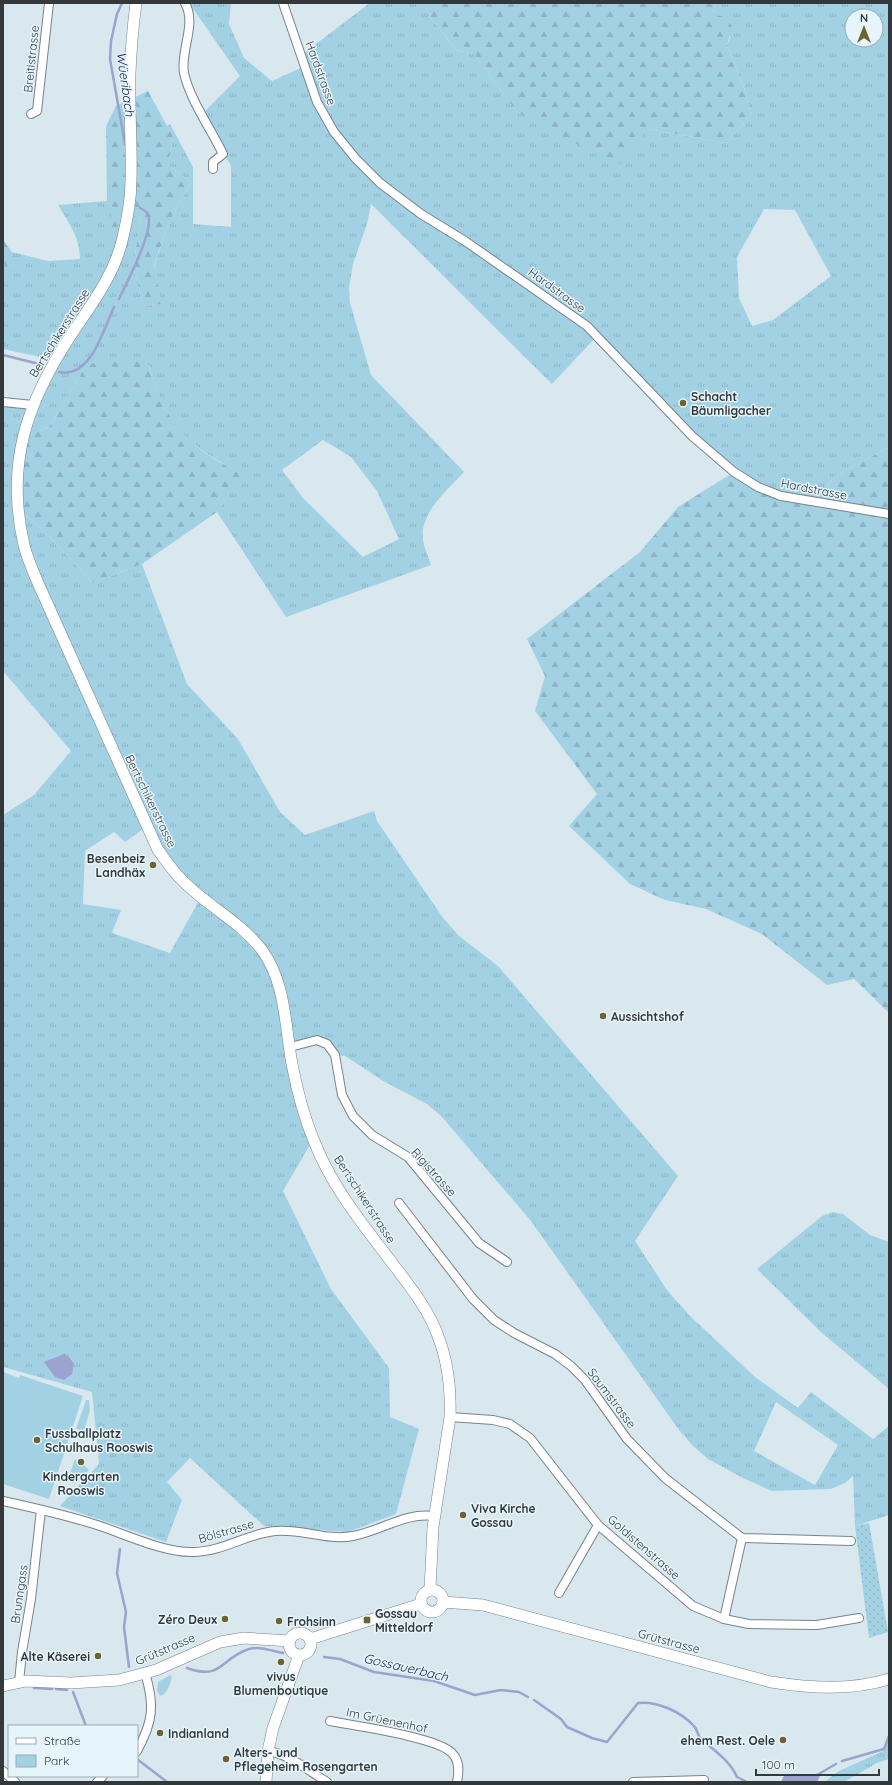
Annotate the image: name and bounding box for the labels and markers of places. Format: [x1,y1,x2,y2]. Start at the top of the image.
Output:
place label: Schacht Bäumligacher [691,389,771,418]
marker: Schacht Bäumligacher [678,398,688,408]
place label: Besenbeiz Landhäx [87,851,145,880]
marker: Besenbeiz Landhäx [148,860,158,870]
place label: Aussichtshof [611,1009,685,1024]
marker: Aussichtshof [598,1011,608,1021]
place label: Fussballplatz Schulhaus Rooswis [45,1426,153,1455]
marker: Fussballplatz Schulhaus Rooswis [32,1435,42,1445]
marker: Kindergarten Rooswis [76,1457,86,1467]
place label: Kindergarten Rooswis [43,1469,119,1498]
place label: Viva Kirche Gossau [471,1501,536,1530]
marker: Viva Kirche Gossau [458,1510,468,1520]
place label: Gossau Mitteldorf [375,1606,434,1635]
place label: Zéro Deux [158,1612,217,1627]
marker: Zéro Deux [220,1614,230,1624]
place label: Frohsinn [287,1614,336,1629]
marker: Gossau Mitteldorf [362,1615,372,1625]
marker: Frohsinn [274,1616,284,1626]
place label: Alte Käserei [21,1649,90,1664]
marker: Alte Käserei [93,1651,103,1661]
marker: vivus Blumenboutique [276,1657,286,1667]
place label: vivus Blumenboutique [234,1669,328,1698]
place label: Indianland [168,1726,229,1741]
marker: Indianland [155,1728,165,1738]
place label: ehem Rest. Oele [681,1733,775,1748]
marker: ehem Rest. Oele [778,1735,788,1745]
place label: Alters- und Pflegeheim Rosengarten [234,1745,378,1774]
marker: Alters- und Pflegeheim Rosengarten [221,1754,231,1764]

